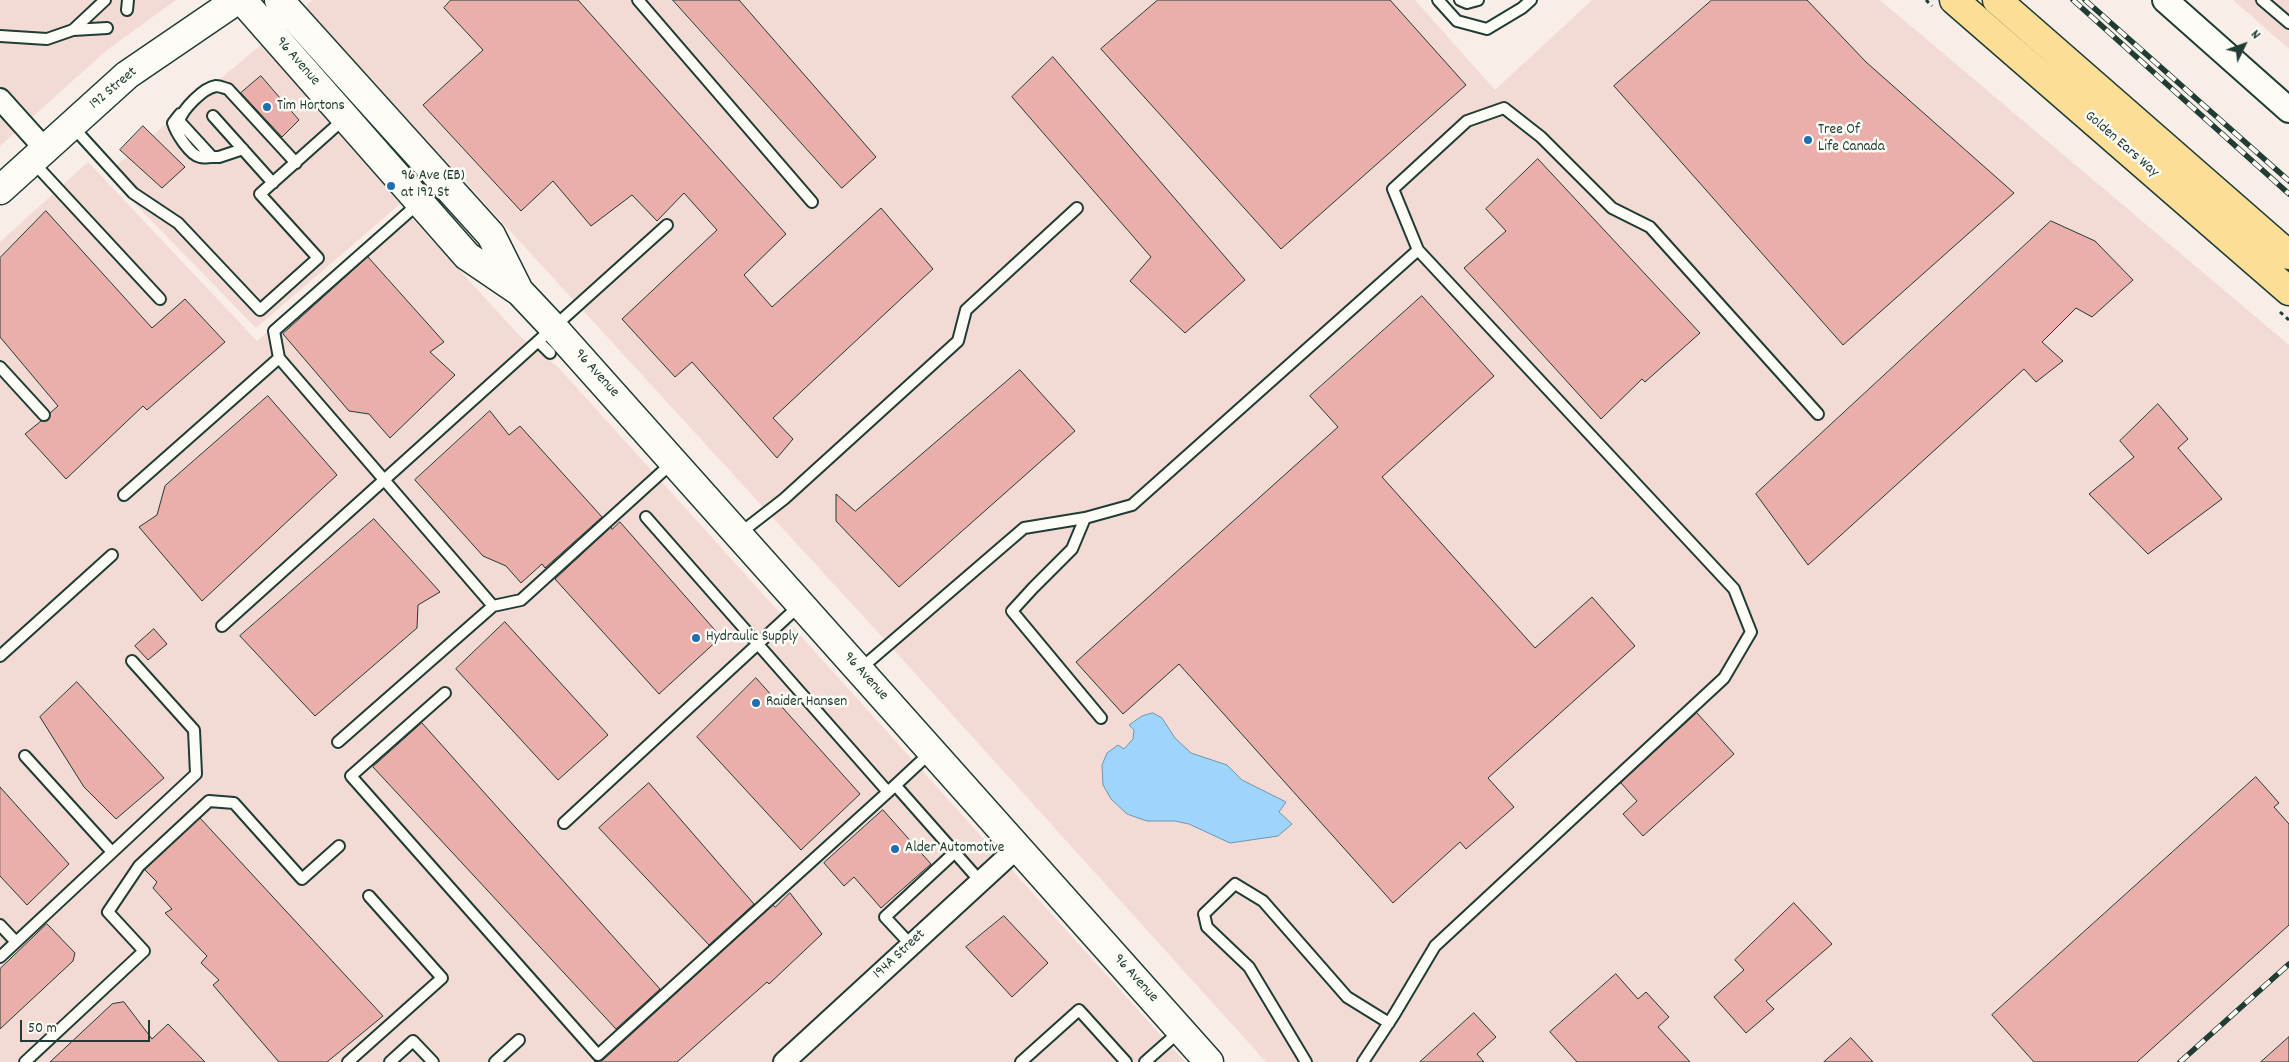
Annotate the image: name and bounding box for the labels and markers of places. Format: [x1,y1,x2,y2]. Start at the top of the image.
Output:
place label: Tim Hortons [277,98,345,116]
marker: Tim Hortons [261,101,273,113]
place label: Tree Of Life Canada [1818,122,1885,157]
marker: Tree Of Life Canada [1802,134,1814,146]
place label: 96 Ave (EB) at 192 St [401,168,465,203]
marker: 96 Ave (EB) at 192 St [385,180,397,192]
place label: Hydraulic Supply [706,629,798,647]
marker: Hydraulic Supply [690,632,702,644]
place label: Raider Hansen [766,694,847,712]
marker: Raider Hansen [750,697,762,709]
place label: Alder Automotive [905,840,1004,858]
marker: Alder Automotive [889,843,901,855]

